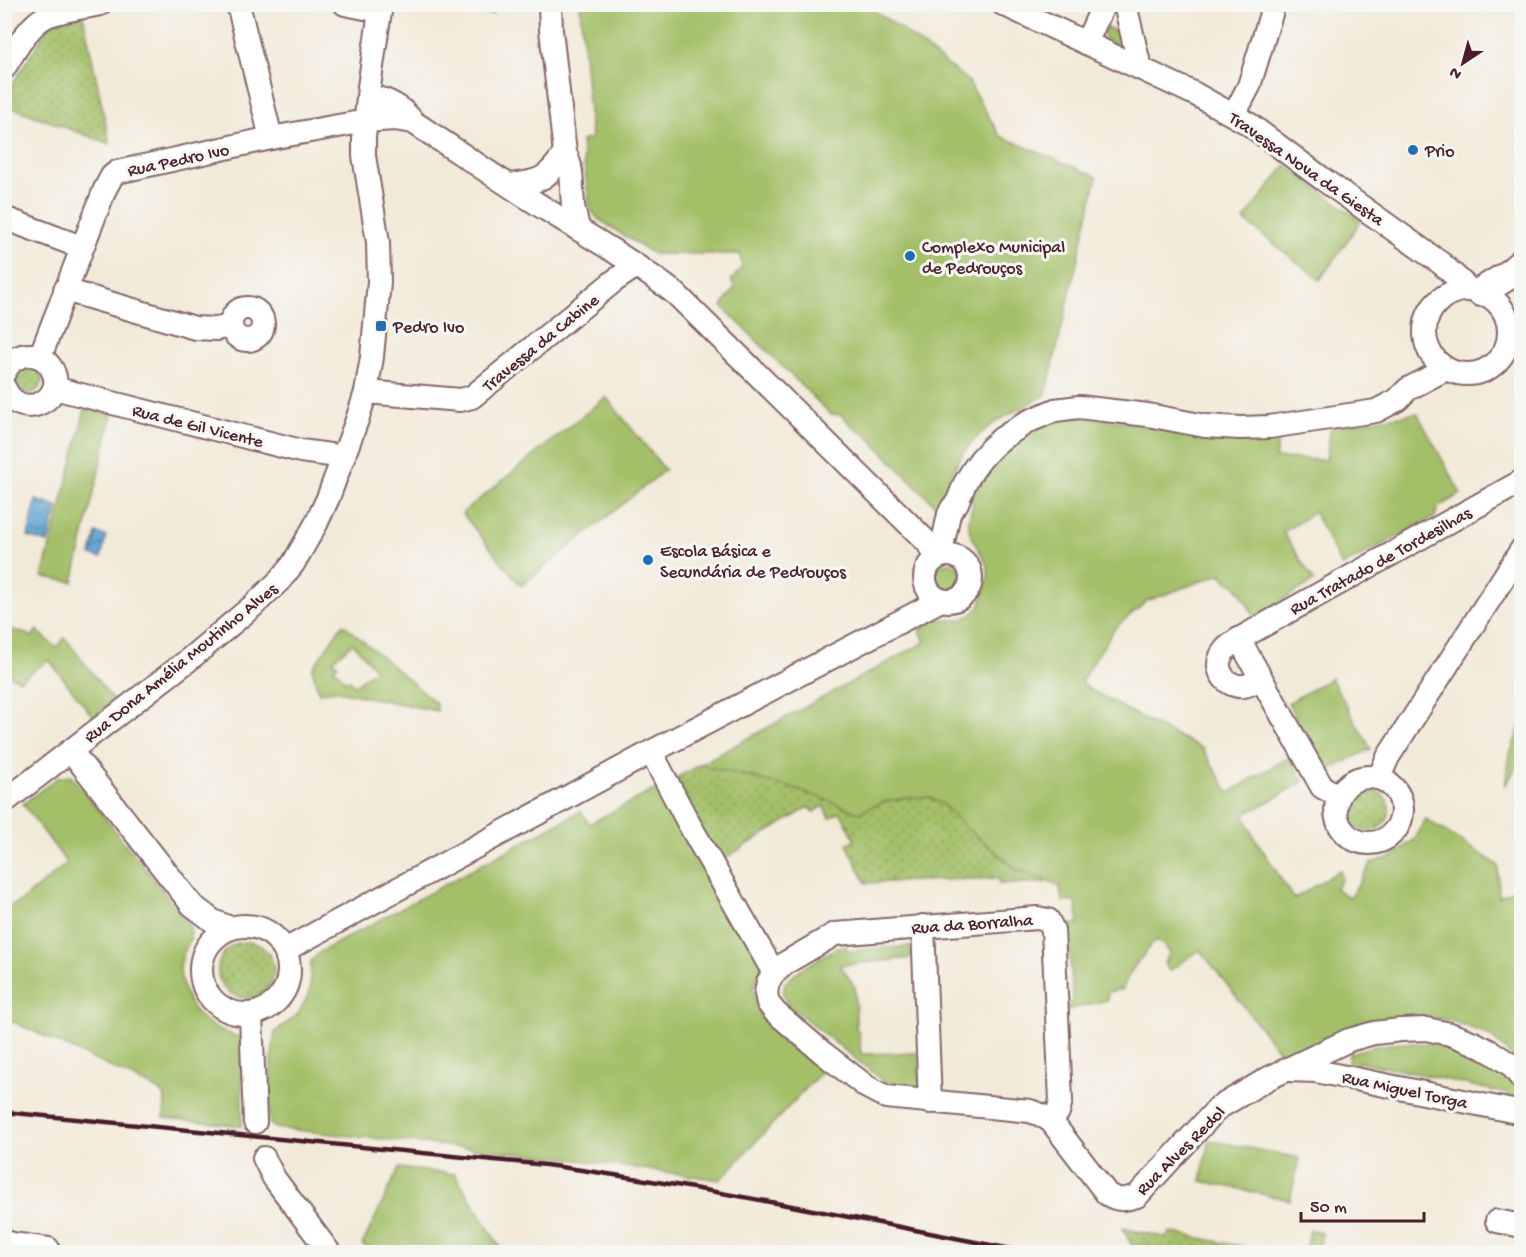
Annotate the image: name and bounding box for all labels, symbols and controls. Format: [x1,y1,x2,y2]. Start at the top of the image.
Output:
north arrow [1433,33,1493,93]
text: N [1446,61,1466,83]
street label: Travessa Nova da Giesta [1223,108,1388,232]
street label: Rua Pedro Ivo [126,140,231,182]
place label: Prio [1424,142,1455,163]
marker: Prio [1406,143,1420,157]
place label: Complexo Municipal de Pedrouços [922,238,1065,280]
marker: Complexo Municipal de Pedrouços [903,249,917,263]
street label: Travessa da Cabine [478,290,605,398]
place label: Pedro Ivo [392,318,464,339]
marker: Pedro Ivo [374,319,388,333]
street label: Rua de Gil Vicente [130,401,266,454]
street label: Rua Tratado de Tordesilhas [1287,503,1477,621]
place label: Escola Básica e Secundária de Pedrouços [660,542,847,584]
marker: Escola Básica e Secundária de Pedrouços [641,553,655,567]
street label: Rua Dona Amélia Moutinho Alves [81,579,284,748]
street label: Rua da Borralha [911,911,1035,940]
street label: Rua Miguel Torga [1340,1068,1470,1115]
street label: Rua Alves Redol [1133,1103,1231,1201]
scale bar [1301,1185,1424,1223]
text: 50 m [1310,1198,1347,1219]

